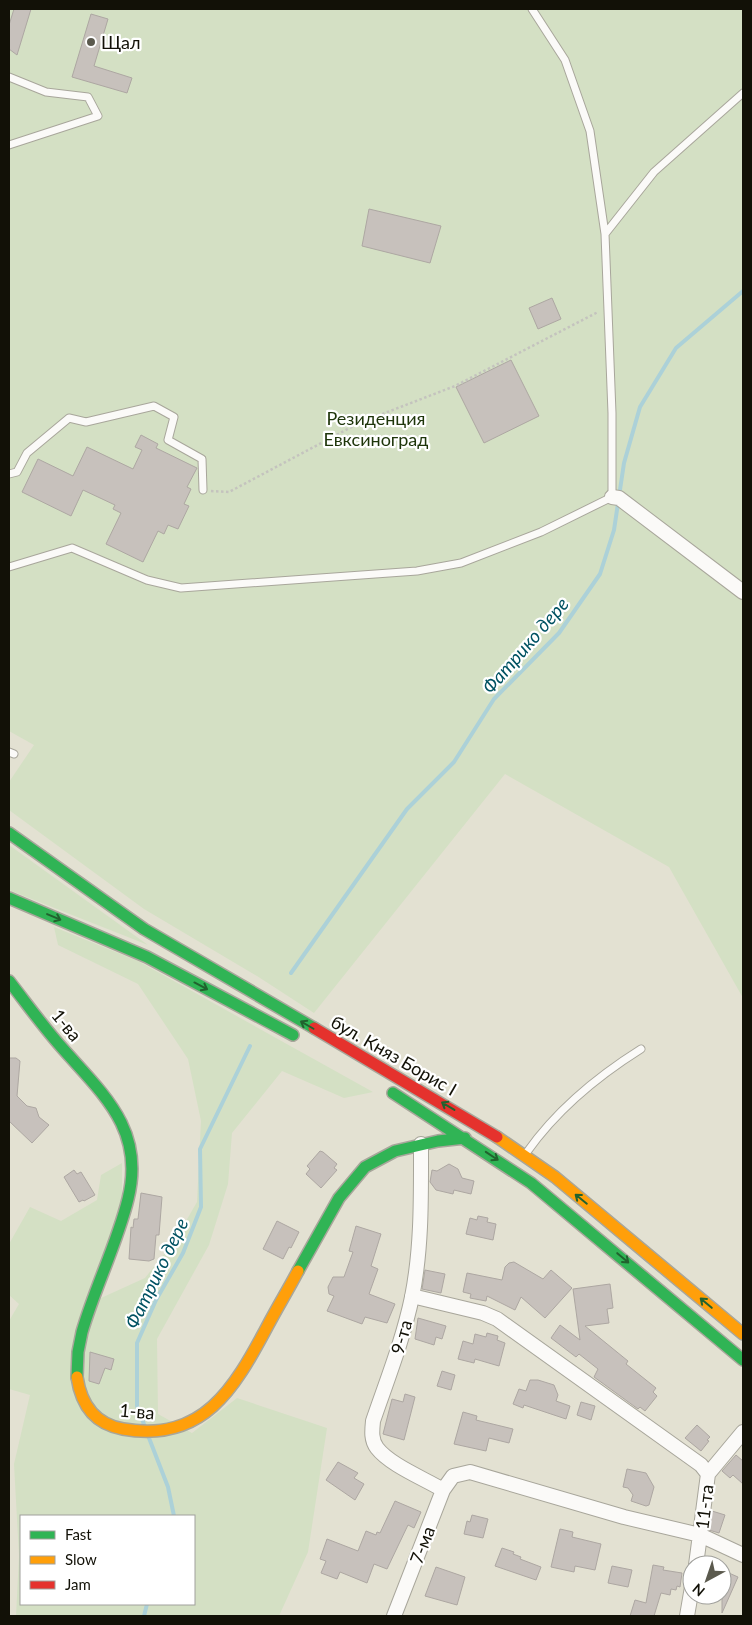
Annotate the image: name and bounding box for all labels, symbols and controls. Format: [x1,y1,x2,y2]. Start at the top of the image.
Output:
place label: Щал [101,31,141,53]
marker: Щал [85,36,97,48]
park label: Резиденция Евксиноград [324,407,428,450]
water label: Фатрико дере [477,592,573,698]
one-way arrow [46,913,61,923]
one-way arrow [193,981,208,991]
street label: 1-ва [47,1004,87,1046]
street label: бул. Княз Борис I [327,1010,461,1100]
one-way arrow [300,1020,315,1030]
one-way arrow [441,1101,456,1111]
one-way arrow [485,1151,499,1161]
one-way arrow [575,1193,588,1204]
water label: Фатрико дере [119,1214,193,1332]
one-way arrow [616,1252,629,1263]
one-way arrow [700,1298,713,1309]
street label: 9-та [386,1317,416,1357]
street label: 1-ва [119,1399,155,1423]
street label: 11-та [690,1483,718,1531]
legend [20,1515,195,1605]
street label: 7-ма [405,1523,439,1567]
text: Fast [65,1525,92,1543]
text: Slow [65,1550,97,1568]
north arrow [682,1555,732,1605]
text: Jam [65,1575,91,1593]
text: N [689,1580,708,1600]

